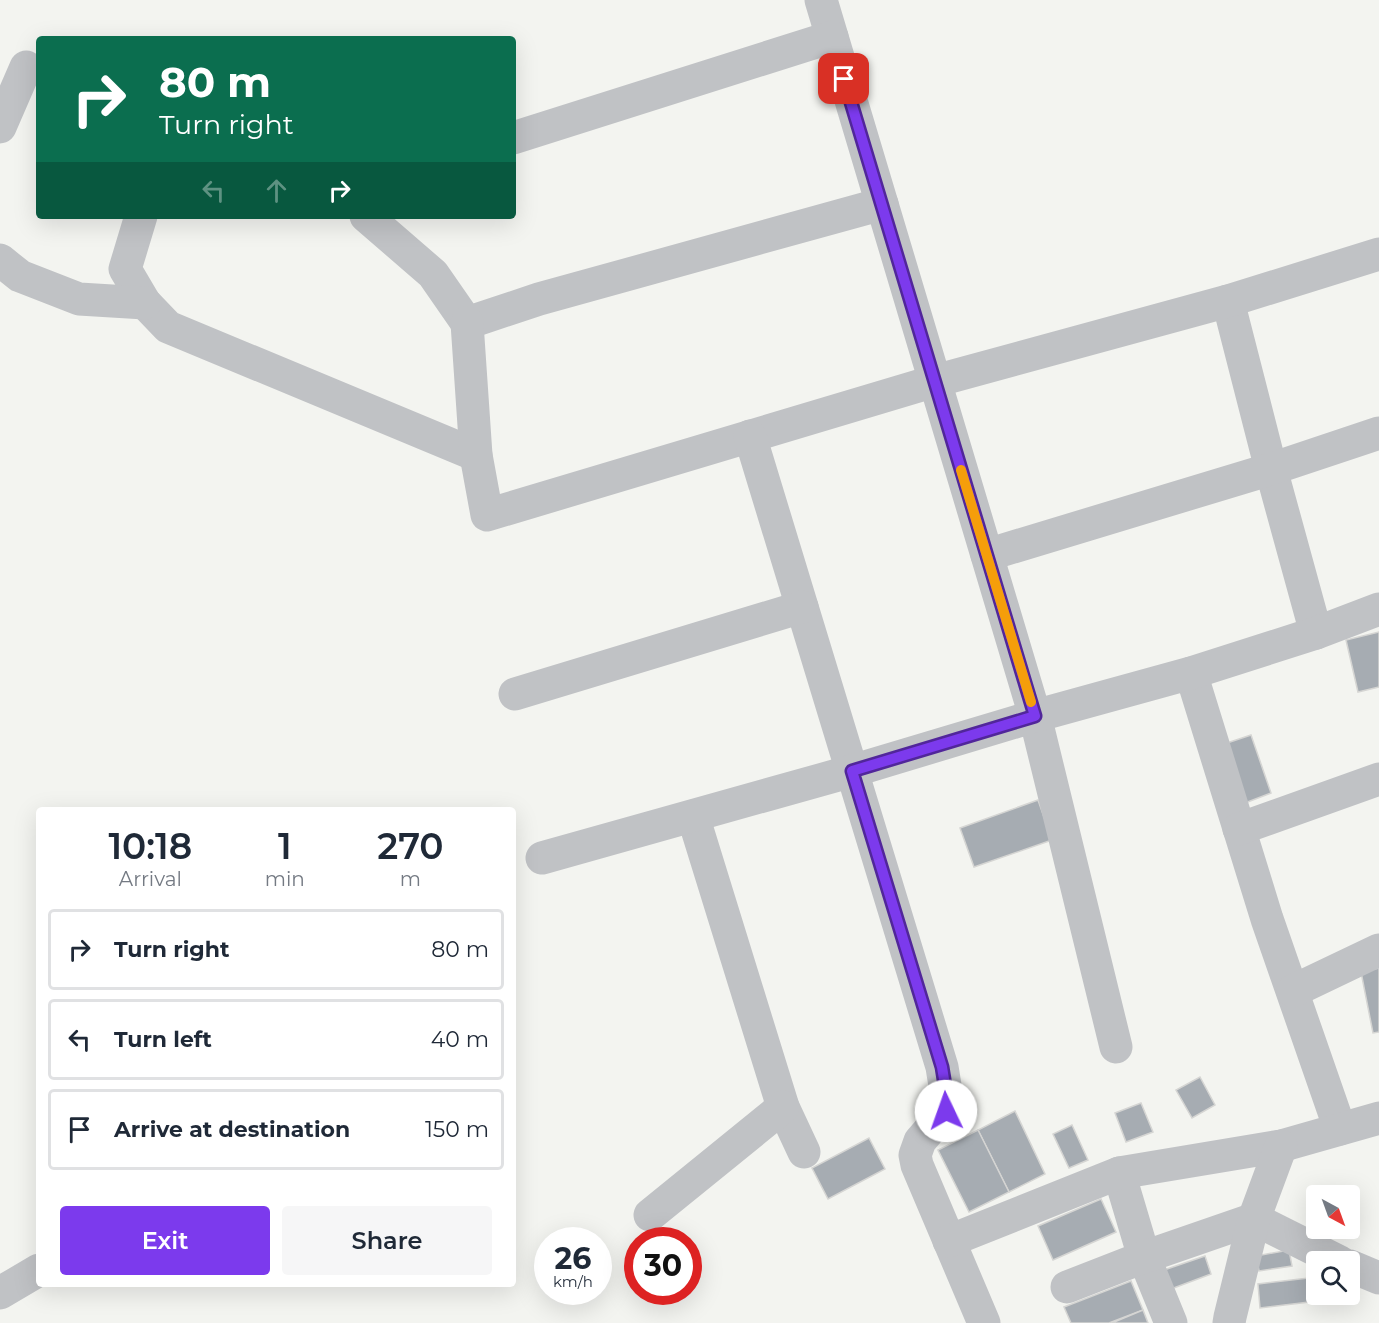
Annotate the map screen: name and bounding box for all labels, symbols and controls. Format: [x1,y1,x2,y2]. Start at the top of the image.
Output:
pin [818,53,869,104]
text: 80 m [159,56,271,108]
icon: right [60,60,138,138]
icon: arrive [827,62,860,95]
text: Turn right [159,108,294,141]
icon: left [197,174,230,207]
icon: ahead [260,174,293,207]
icon: right [323,174,356,207]
text: 10:18 [108,824,192,868]
text: 1 [278,824,292,868]
text: 270 [377,824,444,868]
text: Arrival [119,867,182,891]
text: min [265,867,305,891]
text: m [400,867,421,891]
icon: right [63,933,96,966]
text: Turn right [114,936,229,963]
text: 80 m [431,936,489,963]
icon: left [63,1023,96,1056]
text: Turn left [114,1026,212,1053]
text: 40 m [431,1026,489,1053]
position arrow [914,1079,978,1143]
icon: arrive [63,1113,96,1146]
text: Arrive at destination [114,1116,350,1143]
text: 150 m [425,1116,489,1143]
north arrow [1306,1185,1360,1239]
map controls [1306,1185,1360,1305]
button: Exit [60,1206,270,1275]
button: Share [282,1206,492,1275]
speed limit sign: 30 [624,1227,702,1305]
text: 26 [555,1240,591,1277]
button: search [1306,1251,1360,1305]
text: km/h [553,1272,593,1291]

